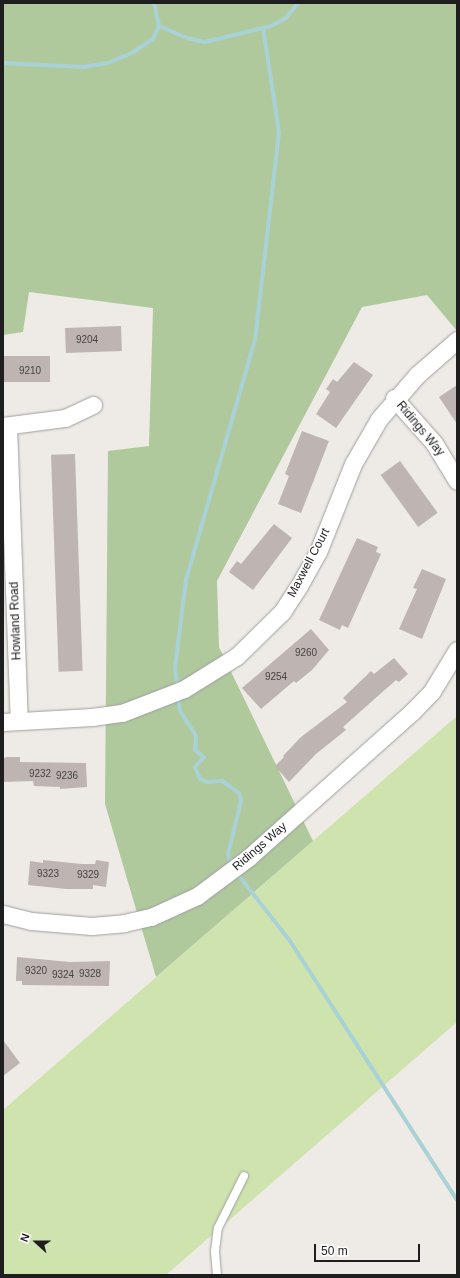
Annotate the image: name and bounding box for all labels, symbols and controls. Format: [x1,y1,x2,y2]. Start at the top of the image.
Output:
house number: 9204 [76,334,98,346]
house number: 9210 [19,365,41,377]
street label: Ridings Way [393,399,447,459]
street label: Maxwell Court [285,526,333,600]
street label: Howland Road [7,581,25,661]
house number: 9260 [295,647,317,659]
house number: 9254 [265,671,287,683]
house number: 9232 [29,768,51,780]
house number: 9236 [56,770,78,782]
street label: Ridings Way [230,820,290,874]
house number: 9323 [37,868,59,880]
house number: 9329 [77,869,99,881]
house number: 9320 [25,965,47,977]
house number: 9328 [79,968,101,980]
house number: 9324 [52,969,74,981]
north arrow [16,1222,56,1262]
text: N [18,1232,32,1244]
scale bar [316,1236,422,1262]
text: 50 m [321,1244,348,1258]

